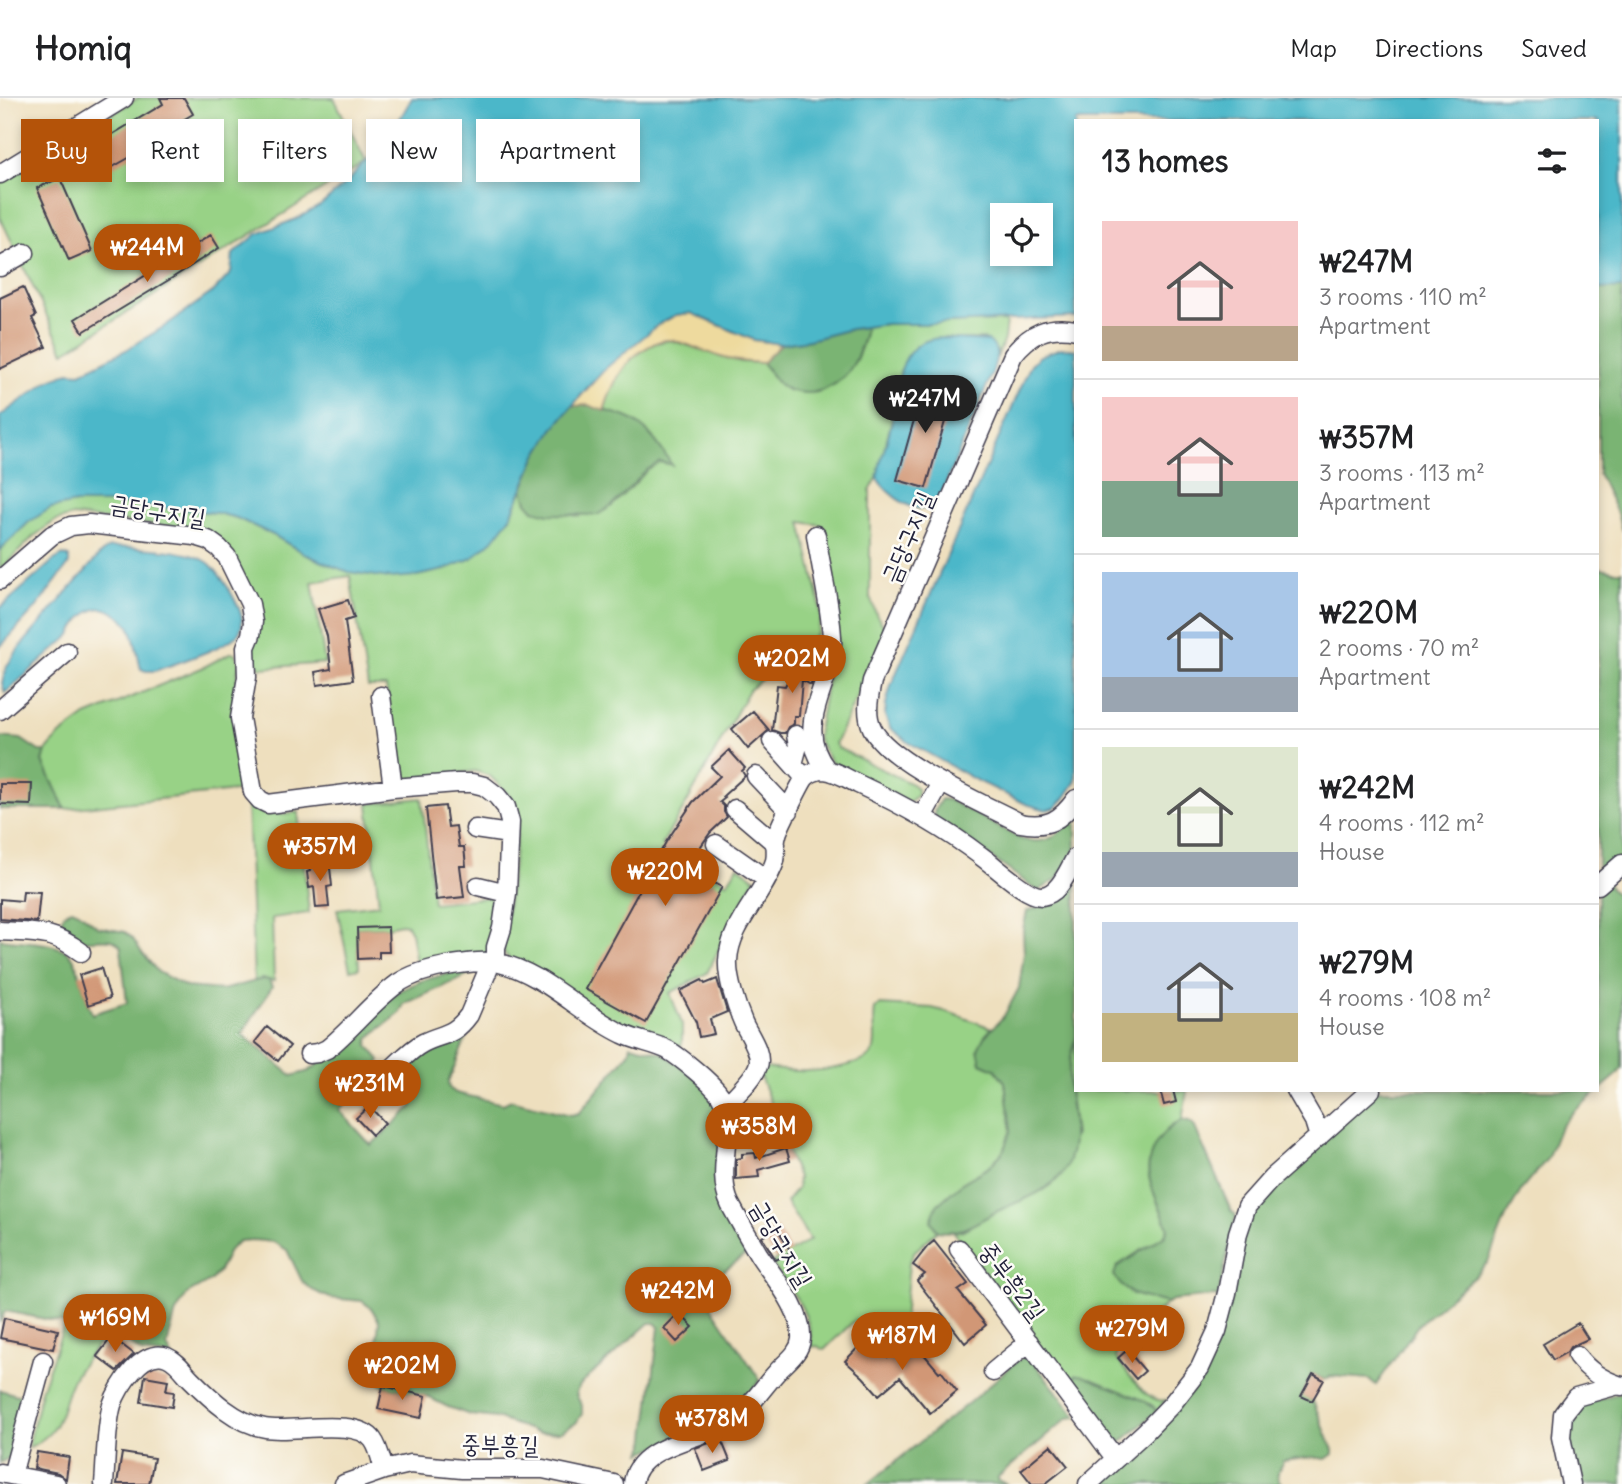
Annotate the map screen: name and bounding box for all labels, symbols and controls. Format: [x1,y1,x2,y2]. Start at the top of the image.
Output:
text: Homiq [35,27,132,69]
text: Map [1290,33,1337,63]
text: Directions [1375,33,1483,63]
text: Saved [1521,33,1587,63]
chip: Buy [21,119,112,182]
chip: Rent [126,119,224,182]
chip: Filters [238,119,352,182]
chip: New [366,119,462,182]
chip: Apartment [476,119,640,182]
text: 13 homes [1102,142,1228,180]
icon: filters [1533,142,1571,180]
map controls [990,203,1053,266]
button: locate [990,203,1053,266]
pin: ₩244M [98,225,196,284]
text: ₩244M [110,232,184,261]
text: ₩247M [1319,242,1413,280]
icon: home [1158,249,1242,333]
text: 3 rooms · 110 m² [1319,282,1487,311]
text: Apartment [1319,311,1431,340]
pin: ₩247M [876,376,974,435]
text: ₩247M [889,383,961,412]
text: ₩357M [1319,418,1415,456]
icon: home [1158,425,1242,509]
text: 3 rooms · 113 m² [1319,458,1485,487]
street label: 금당구지길 [874,487,940,587]
text: Apartment [1319,487,1431,516]
street label: 금당구지길 [108,488,208,532]
text: ₩220M [1319,593,1418,631]
icon: home [1158,600,1242,684]
text: 2 rooms · 70 m² [1319,633,1479,662]
pin: ₩202M [743,636,841,695]
text: ₩202M [754,643,830,672]
text: Apartment [1319,662,1431,691]
text: ₩242M [1319,768,1415,806]
icon: home [1158,775,1242,859]
text: 4 rooms · 112 m² [1319,808,1485,837]
pin: ₩357M [271,824,369,883]
text: ₩357M [283,831,357,860]
text: House [1319,837,1385,866]
pin: ₩220M [616,848,714,908]
text: ₩220M [627,856,703,885]
text: ₩279M [1319,943,1414,981]
icon: home [1158,950,1242,1034]
text: 4 rooms · 108 m² [1319,983,1491,1012]
text: House [1319,1012,1385,1041]
pin: ₩231M [321,1060,419,1120]
text: ₩231M [335,1068,405,1097]
pin: ₩358M [710,1104,808,1163]
text: ₩358M [721,1111,797,1140]
street label: 금당구지길 [744,1194,820,1292]
street label: 중부흥2길 [974,1236,1052,1326]
pin: ₩242M [629,1268,727,1327]
text: ₩242M [641,1275,715,1304]
pin: ₩169M [66,1294,164,1354]
text: ₩169M [79,1302,151,1331]
pin: ₩279M [1083,1306,1181,1365]
pin: ₩187M [853,1312,951,1372]
text: ₩279M [1096,1313,1168,1342]
text: ₩187M [867,1320,937,1349]
pin: ₩202M [353,1342,451,1402]
text: ₩202M [364,1350,440,1379]
pin: ₩378M [663,1396,761,1455]
text: ₩378M [675,1403,749,1432]
street label: 중부흥길 [461,1428,539,1460]

